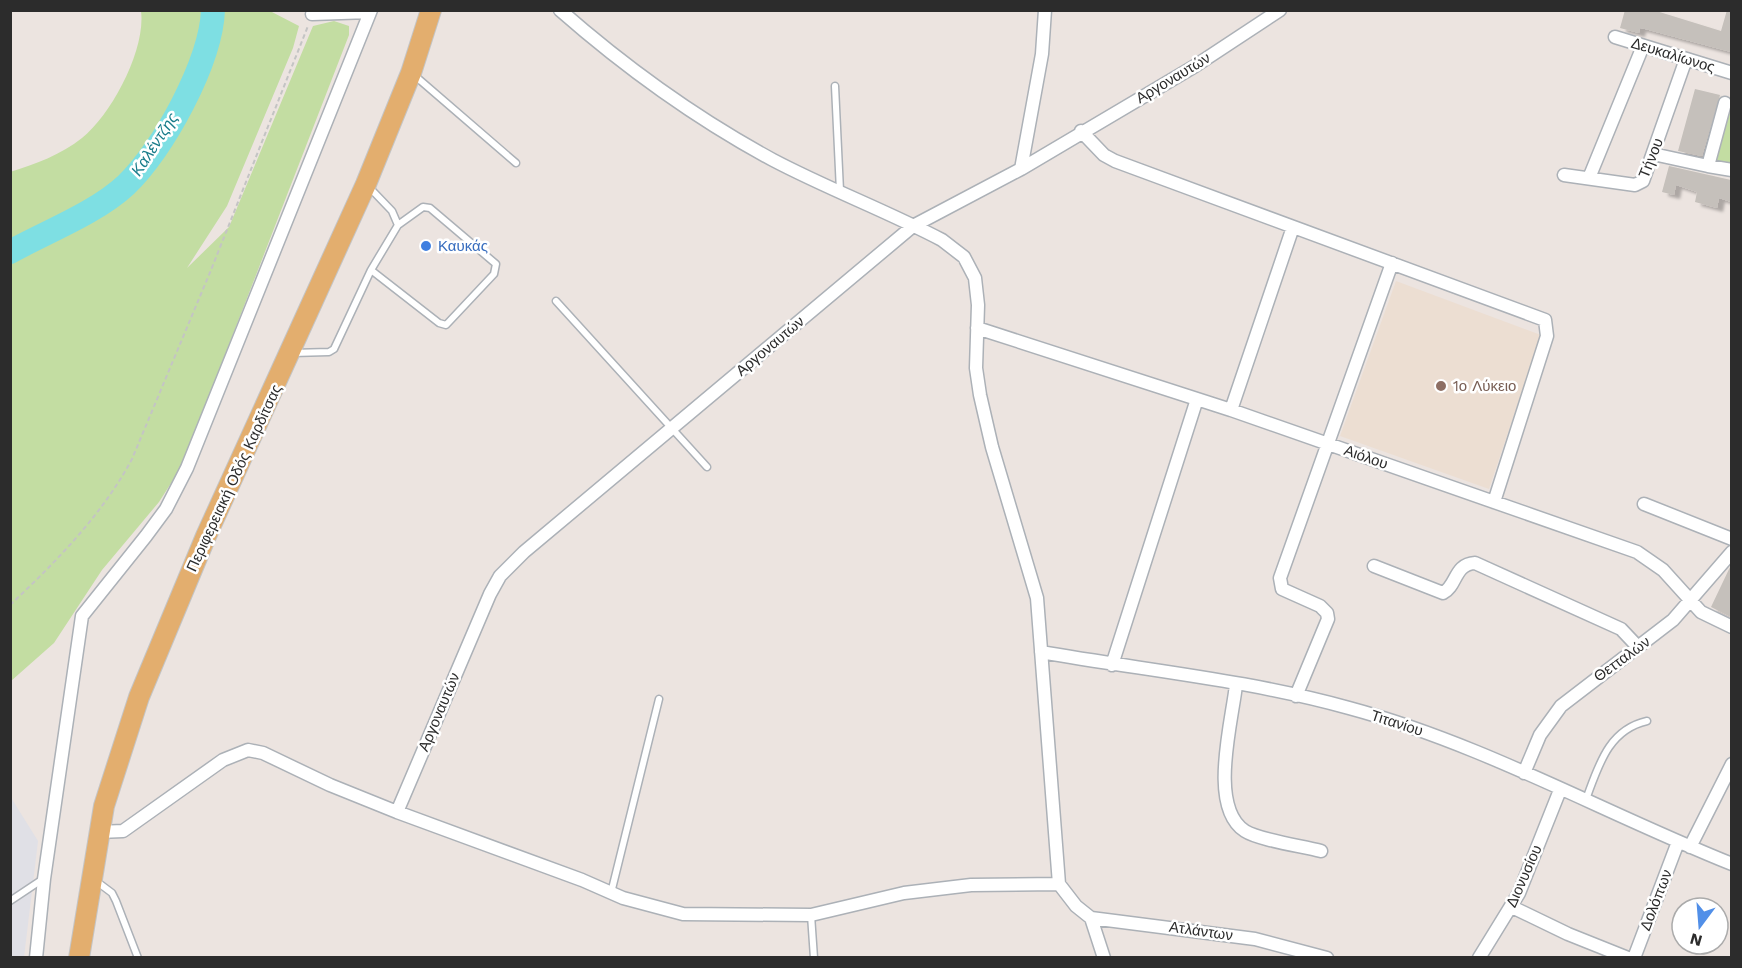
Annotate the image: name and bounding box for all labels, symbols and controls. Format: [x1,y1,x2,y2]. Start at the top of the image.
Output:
street label: Δευκαλίωνος [1629,34,1717,76]
street label: Αργοναυτών [1132,49,1214,107]
water label: Καλέντζης [127,109,182,179]
street label: Τήνου [1635,135,1667,181]
place label: Καυκάς [438,237,488,255]
marker: Καυκάς [419,239,433,253]
street label: Αργοναυτών [732,312,808,380]
place label: 1ο Λύκειο [1453,377,1516,395]
marker: 1ο Λύκειο [1434,379,1448,393]
street label: Περιφερειακή Οδός Καρδίτσας [183,382,285,574]
street label: Αιόλου [1342,441,1390,473]
street label: Θετταλών [1590,633,1654,685]
street label: Αργοναυτών [414,670,464,754]
street label: Τιτανίου [1369,706,1425,740]
street label: Διονυσίου [1502,842,1546,910]
street label: Δολόπων [1636,867,1676,933]
north arrow [1670,896,1730,956]
street label: Ατλάντων [1168,918,1234,944]
text: N [1688,929,1704,951]

